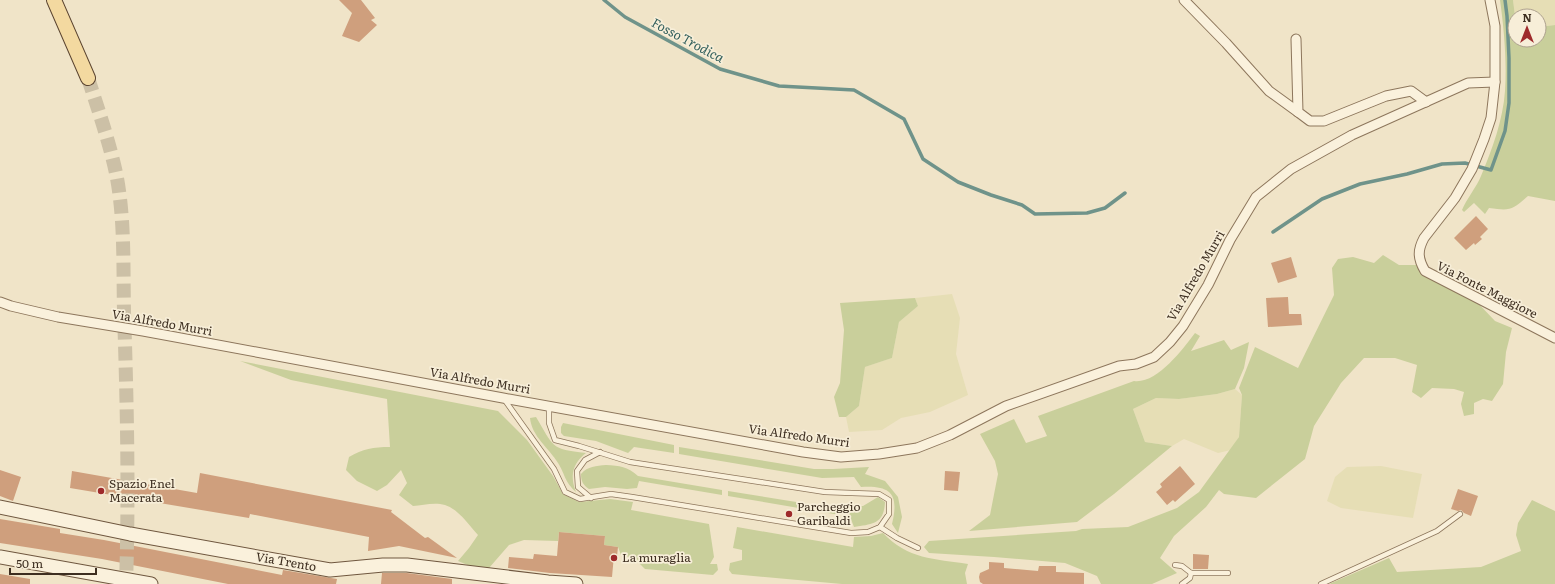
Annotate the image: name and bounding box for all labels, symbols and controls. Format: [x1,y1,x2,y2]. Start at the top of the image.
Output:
north arrow [1507,8,1547,48]
text: N [1522,9,1532,25]
water label: Fosso Trodica [649,12,728,67]
street label: Via Alfredo Murri [1162,227,1228,324]
street label: Via Fonte Maggiore [1434,256,1541,322]
street label: Via Alfredo Murri [110,304,214,340]
street label: Via Alfredo Murri [428,362,532,398]
street label: Via Alfredo Murri [747,419,851,451]
place label: Spazio Enel Macerata [109,474,175,506]
marker: Spazio Enel Macerata [96,486,106,496]
place label: Parcheggio Garibaldi [797,497,861,529]
marker: Parcheggio Garibaldi [784,509,794,519]
street label: Via Trento [254,547,318,575]
place label: La muraglia [622,548,691,566]
scale bar [10,550,96,576]
marker: La muraglia [609,553,619,563]
text: 50 m [16,554,43,572]

